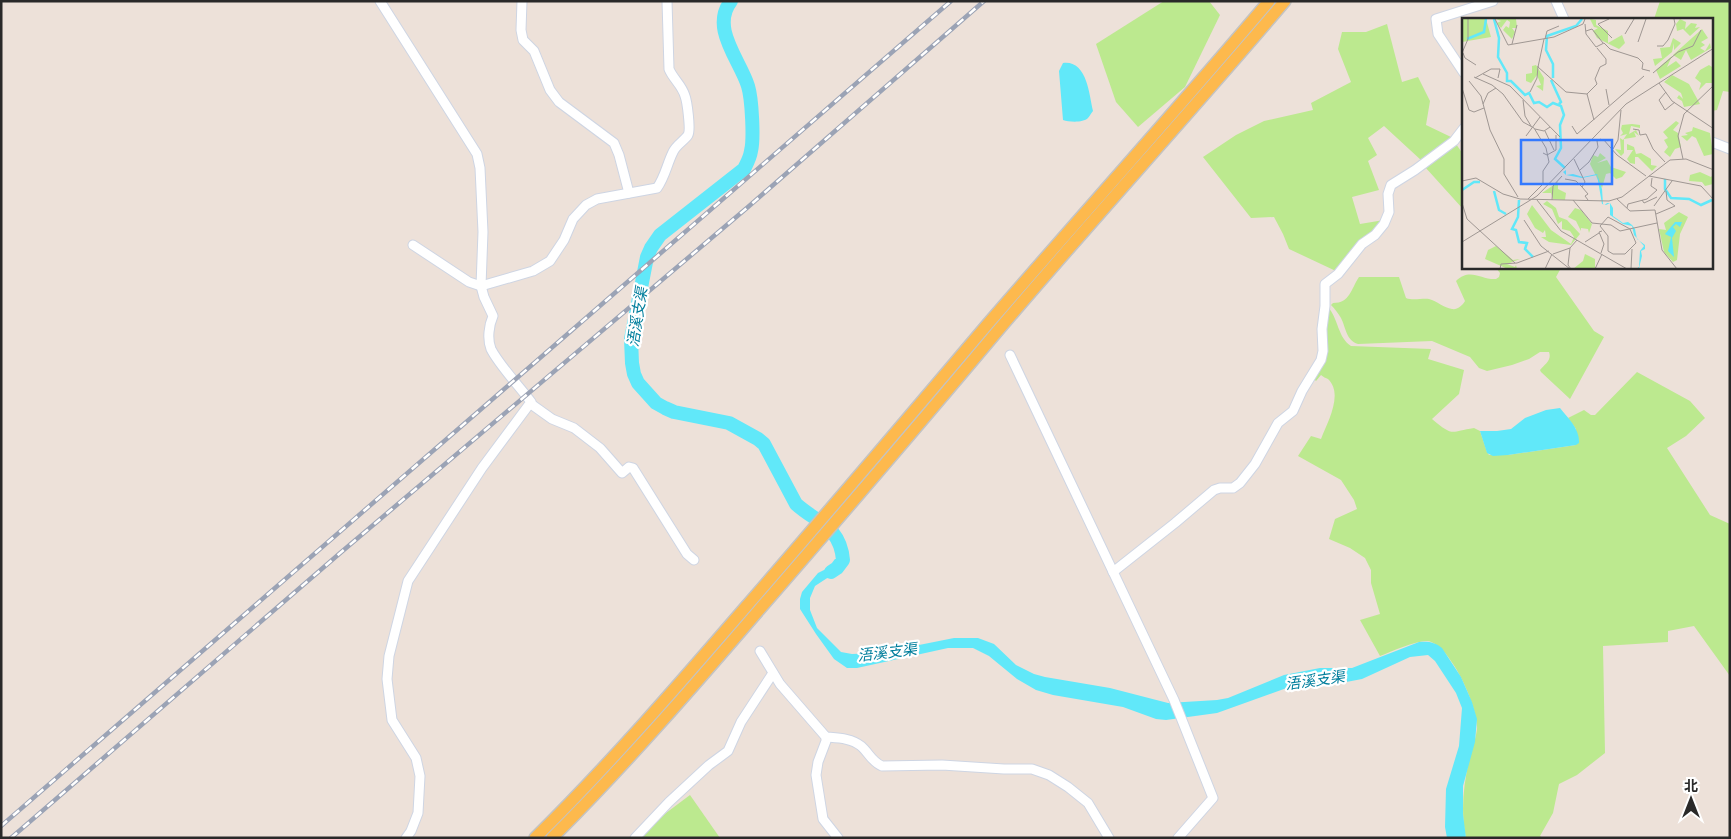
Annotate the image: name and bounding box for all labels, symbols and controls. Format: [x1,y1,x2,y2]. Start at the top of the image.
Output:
inset map [1462,18,1714,269]
water label: 浯溪支渠 [624,284,650,348]
water label: 浯溪支渠 [856,640,920,664]
water label: 浯溪支渠 [1284,667,1348,693]
north arrow [1666,774,1716,824]
text: 北 [1684,778,1698,794]

